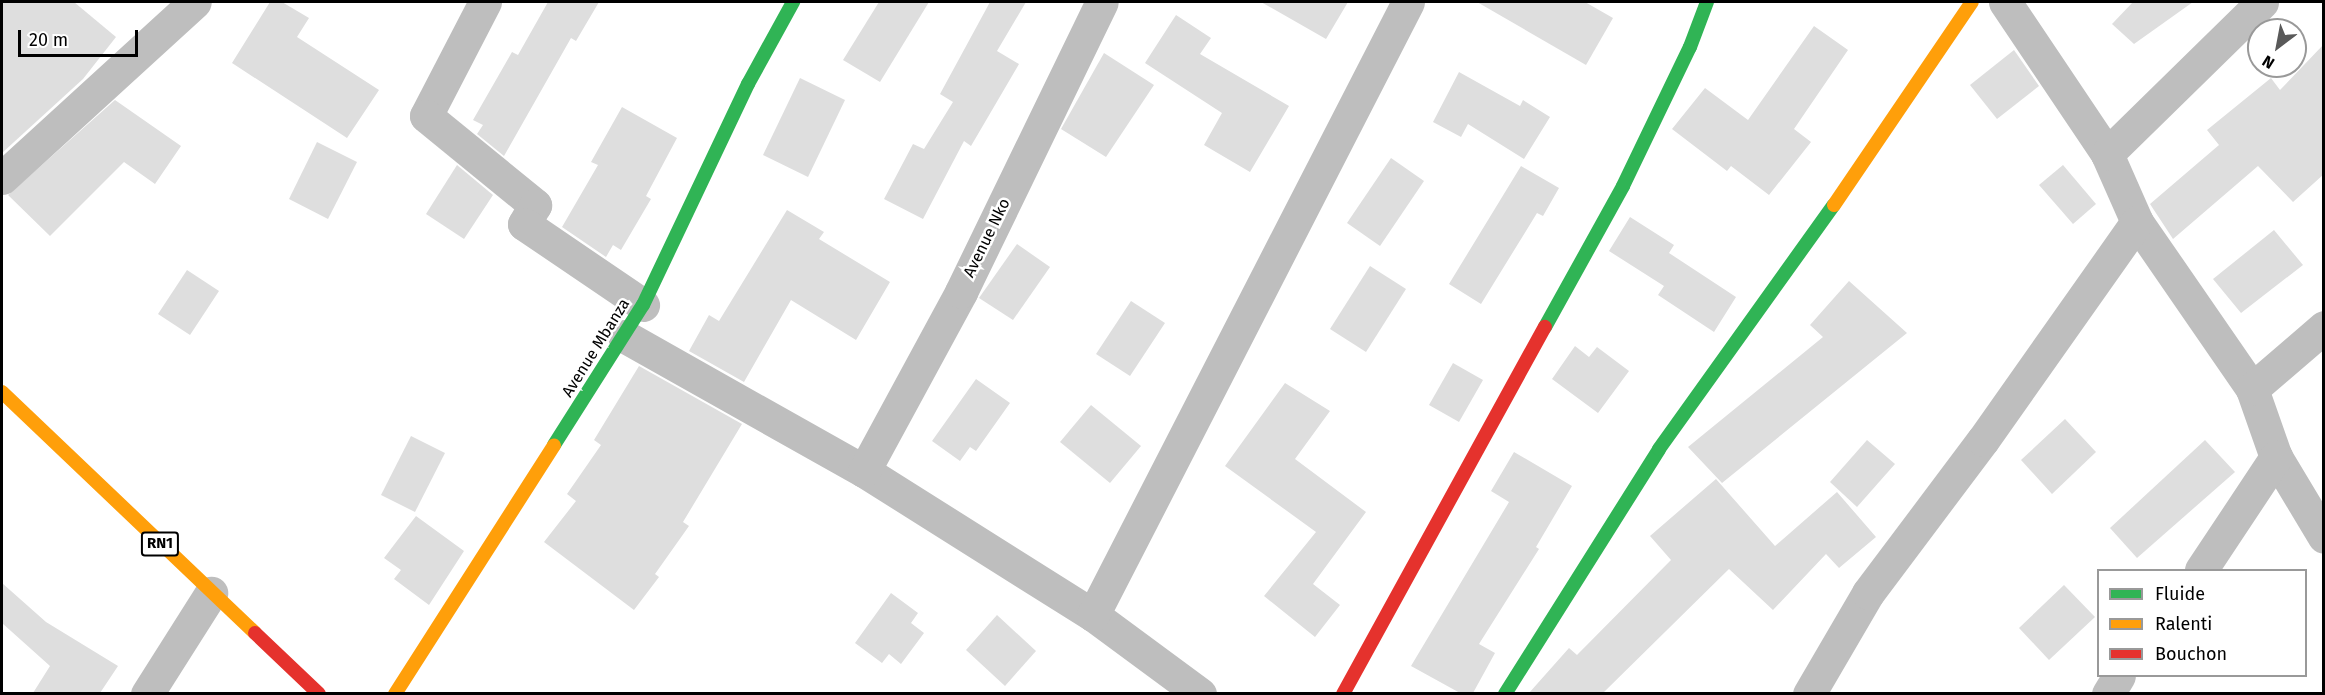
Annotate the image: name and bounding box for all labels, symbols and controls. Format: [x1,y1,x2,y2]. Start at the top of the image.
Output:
scale bar [21,18,141,56]
north arrow [2247,18,2307,78]
text: 20 m [29,29,68,51]
text: N [2259,51,2278,73]
street label: Avenue Nko [960,195,1014,281]
street label: Avenue Mbanza [558,295,634,401]
road number: RN1 [140,532,180,556]
legend [2097,569,2307,677]
text: Fluide [2155,583,2205,605]
text: Ralenti [2155,613,2212,635]
text: Bouchon [2155,643,2227,665]

